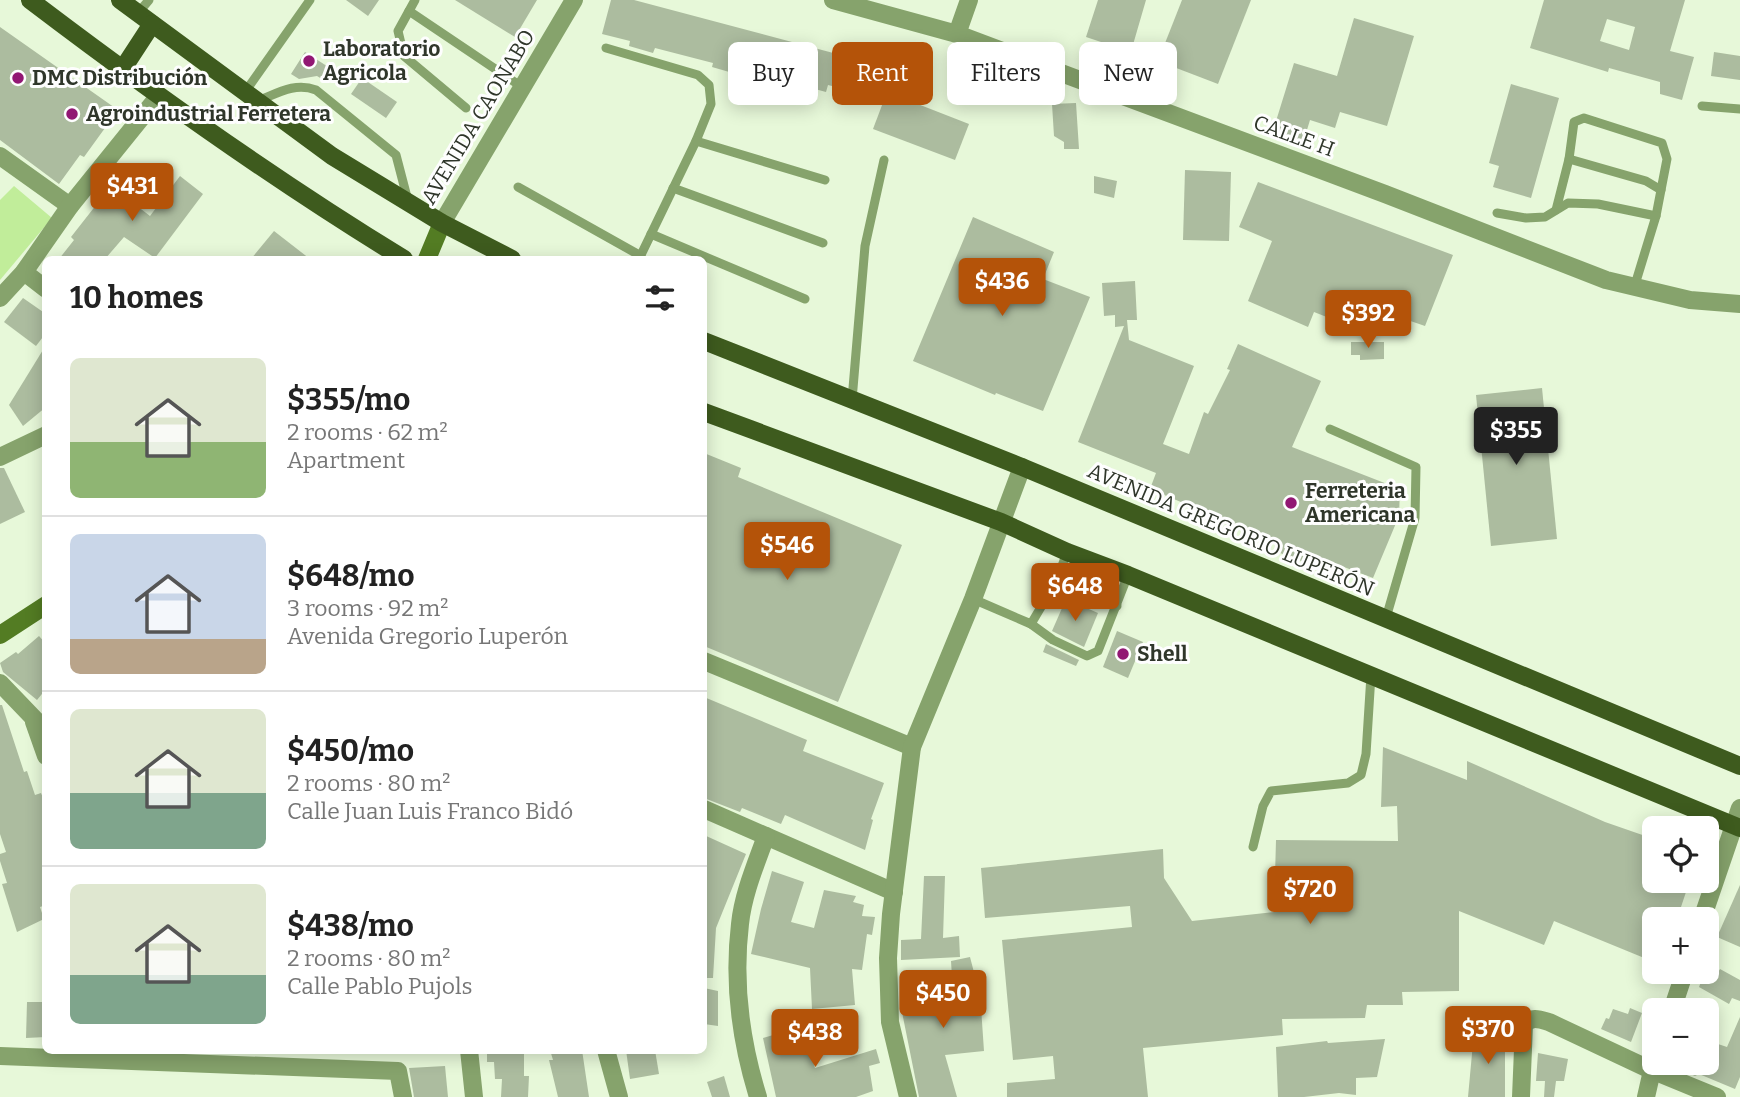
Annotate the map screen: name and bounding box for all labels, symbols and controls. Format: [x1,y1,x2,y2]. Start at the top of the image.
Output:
street label: AVENIDA CAONABO [415,25,541,209]
place label: Laboratorio Agricola [323,36,441,86]
chip: Buy [728,42,818,105]
chip: Rent [832,42,933,105]
chip: Filters [947,42,1065,105]
chip: New [1079,42,1177,105]
marker: Laboratorio Agricola [301,53,317,69]
place label: DMC Distribución [32,65,208,91]
marker: DMC Distribución [10,70,26,86]
place label: Agroindustrial Ferretera [86,101,331,127]
marker: Agroindustrial Ferretera [64,106,80,122]
street label: CALLE H [1250,109,1338,163]
pin: $431 [91,164,173,223]
text: $431 [106,172,158,200]
pin: $436 [961,258,1043,318]
text: $436 [975,267,1029,295]
icon: filters [641,279,679,317]
text: 10 homes [70,280,204,316]
pin: $392 [1327,290,1409,350]
text: $392 [1341,299,1395,327]
text: $355/mo [287,382,410,418]
icon: home [126,386,210,470]
pin: $355 [1475,407,1557,467]
text: $355 [1490,416,1542,444]
text: 2 rooms · 62 m² [287,418,448,446]
text: Apartment [287,446,405,474]
street label: AVENIDA GREGORIO LUPERÓN [1084,458,1378,602]
place label: Ferreteria Americana [1305,478,1416,528]
marker: Ferreteria Americana [1283,495,1299,511]
pin: $546 [746,522,828,582]
text: $546 [760,531,814,559]
text: $648/mo [287,558,414,594]
icon: home [126,562,210,646]
pin: $648 [1034,564,1116,623]
text: $648 [1047,572,1103,600]
text: 3 rooms · 92 m² [287,594,448,622]
text: Avenida Gregorio Luperón [287,622,568,650]
place label: Shell [1137,641,1188,667]
marker: Shell [1115,646,1131,662]
text: $450/mo [287,733,414,769]
icon: home [126,737,210,821]
text: 2 rooms · 80 m² [287,769,450,797]
text: Calle Juan Luis Franco Bidó [287,797,573,825]
map controls [1642,816,1719,1075]
button: locate [1642,816,1719,893]
pin: $720 [1269,866,1351,926]
text: $720 [1283,875,1337,903]
button: + [1642,907,1719,984]
text: $438/mo [287,908,414,944]
icon: home [126,912,210,996]
text: 2 rooms · 80 m² [287,944,450,972]
pin: $450 [902,970,984,1030]
text: Calle Pablo Pujols [287,972,473,1000]
text: $450 [915,979,971,1007]
button: − [1642,998,1719,1075]
pin: $370 [1447,1006,1529,1066]
pin: $438 [774,1010,856,1069]
text: $370 [1461,1015,1515,1043]
text: $438 [787,1018,843,1046]

